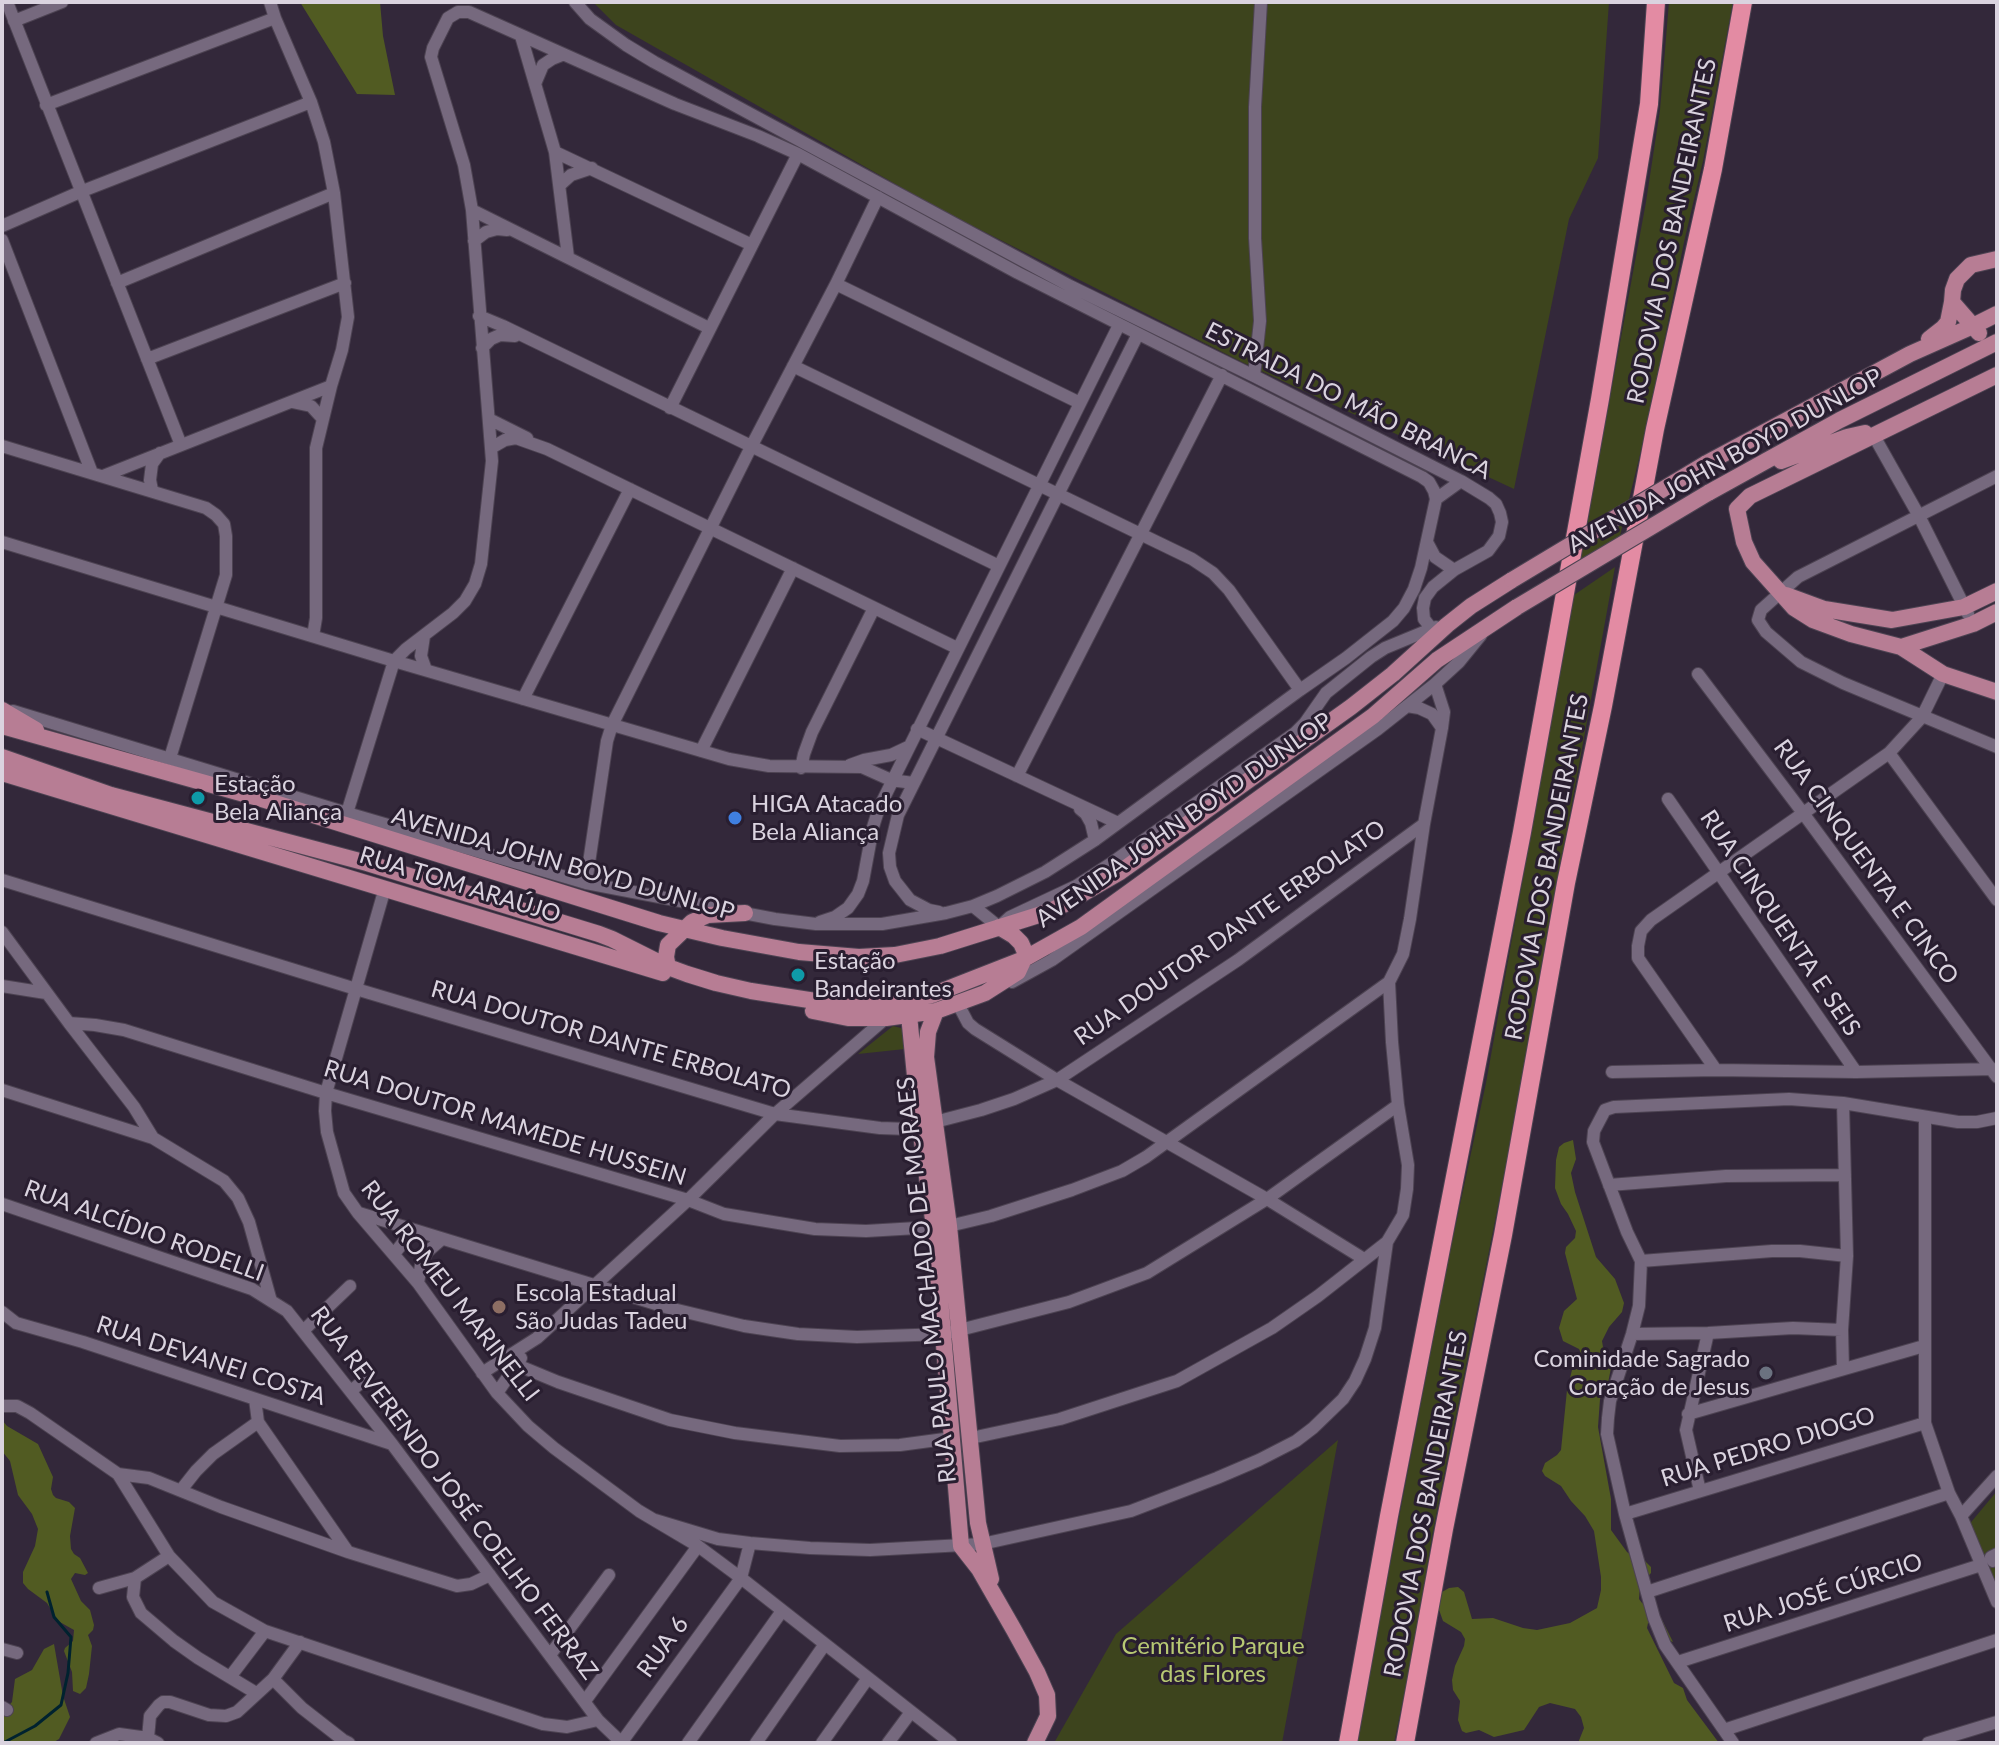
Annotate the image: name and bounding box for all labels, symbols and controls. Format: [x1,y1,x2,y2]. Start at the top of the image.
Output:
street label: RODOVIA DOS BANDEIRANTES [1621,56,1723,406]
street label: ESTRADA DO MÃO BRANCA [1200,316,1496,486]
street label: AVENIDA JOHN BOYD DUNLOP [1563,362,1887,560]
street label: RODOVIA DOS BANDEIRANTES [1499,691,1595,1043]
street label: AVENIDA JOHN BOYD DUNLOP [1030,706,1338,934]
street label: RUA CINQUENTA E CINCO [1767,734,1965,990]
place label: Estação Bela Aliança [214,770,342,826]
marker: Estação Bela Aliança [189,789,207,807]
place label: HIGA Atacado Bela Aliança [751,790,902,846]
street label: AVENIDA JOHN BOYD DUNLOP [388,801,738,927]
street label: RUA CINQUENTA E SEIS [1694,805,1866,1041]
marker: HIGA Atacado Bela Aliança [726,809,744,827]
street label: RUA DOUTOR DANTE ERBOLATO [1069,814,1391,1052]
street label: RUA TOM ARAÚJO [356,841,564,929]
place label: Estação Bandeirantes [814,947,952,1003]
marker: Estação Bandeirantes [789,966,807,984]
street label: RUA DOUTOR DANTE ERBOLATO [428,975,794,1105]
street label: RUA DOUTOR MAMEDE HUSSEIN [320,1054,690,1192]
street label: RUA PAULO MACHADO DE MORAES [891,1075,963,1485]
street label: RUA ALCÍDIO RODELLI [20,1174,268,1288]
street label: RUA ROMEU MARINELLI [355,1175,545,1407]
place label: Escola Estadual São Judas Tadeu [515,1279,687,1335]
marker: Escola Estadual São Judas Tadeu [490,1298,508,1316]
street label: RUA REVERENDO JOSÉ COELHO FERRAZ [304,1301,604,1685]
street label: RUA DEVANEI COSTA [93,1310,329,1412]
street label: RODOVIA DOS BANDEIRANTES [1378,1328,1474,1680]
place label: Cominidade Sagrado Coração de Jesus [1534,1345,1750,1401]
marker: Cominidade Sagrado Coração de Jesus [1757,1364,1775,1382]
street label: RUA PEDRO DIOGO [1658,1401,1878,1493]
street label: RUA JOSÉ CÚRCIO [1720,1547,1926,1639]
street label: RUA 6 [631,1611,695,1683]
park label: Cemitério Parque das Flores [1121,1632,1305,1688]

